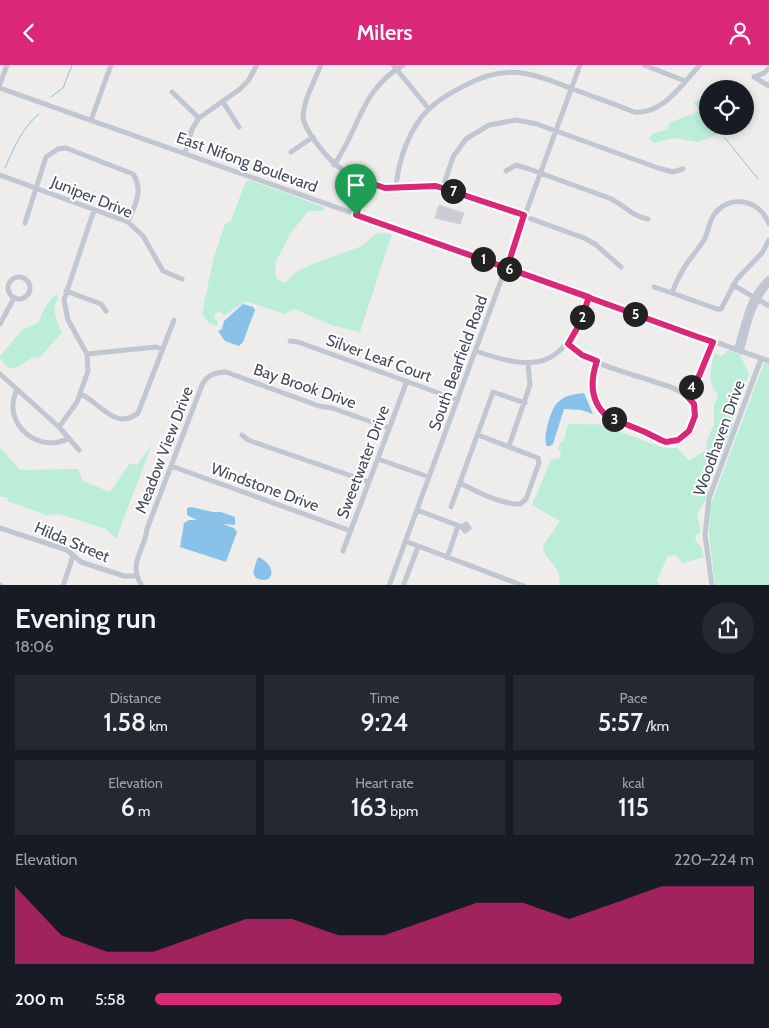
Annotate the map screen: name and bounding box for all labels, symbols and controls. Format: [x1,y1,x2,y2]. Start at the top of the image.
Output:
icon: back [15,19,43,47]
text: Milers [356,19,413,46]
icon: person [726,19,754,47]
map controls [699,80,754,135]
button: locate [699,80,754,135]
street label: East Nifong Boulevard [174,128,320,196]
pin [335,164,377,215]
icon: arrive [342,171,370,199]
street label: Juniper Drive [48,172,136,222]
pin: 7 [440,179,466,203]
text: 7 [450,182,457,200]
pin: 1 [470,247,496,271]
text: 1 [481,250,486,268]
pin: 6 [496,257,522,281]
text: 6 [506,260,513,278]
street label: South Bearfield Road [425,293,491,433]
pin: 5 [622,301,648,327]
pin: 2 [570,305,594,329]
text: 5 [632,305,639,323]
text: 2 [579,308,586,326]
street label: Silver Leaf Court [324,330,435,386]
street label: Bay Brook Drive [251,360,359,412]
pin: 4 [678,375,704,399]
text: 4 [687,378,696,396]
street label: Woodhaven Drive [689,378,749,498]
street label: Meadow View Drive [131,384,197,516]
street label: Sweetwater Drive [333,403,393,521]
pin: 3 [602,407,626,431]
text: 3 [611,410,618,428]
street label: Windstone Drive [208,459,322,515]
street label: Hilda Street [32,518,113,567]
text: Evening run [15,601,156,635]
button: share [702,602,754,654]
text: 18:06 [15,637,54,656]
text: Distance [110,689,161,707]
text: Time [370,689,399,707]
text: Pace [620,689,647,707]
text: 1.58 [103,707,146,737]
text: 9:24 [361,707,408,737]
text: 5:57 [598,707,643,737]
text: km [146,717,168,735]
text: /km [643,717,669,735]
text: Elevation [108,774,163,792]
text: Heart rate [355,774,414,792]
text: kcal [622,774,645,792]
text: 6 [121,792,135,822]
text: 163 [351,792,387,822]
text: 115 [618,792,649,822]
text: m [135,802,150,820]
text: bpm [387,802,418,820]
text: Elevation [15,850,78,869]
text: 220–224 m [674,850,754,869]
text: 200 m [15,990,64,1009]
text: 5:58 [95,990,125,1009]

